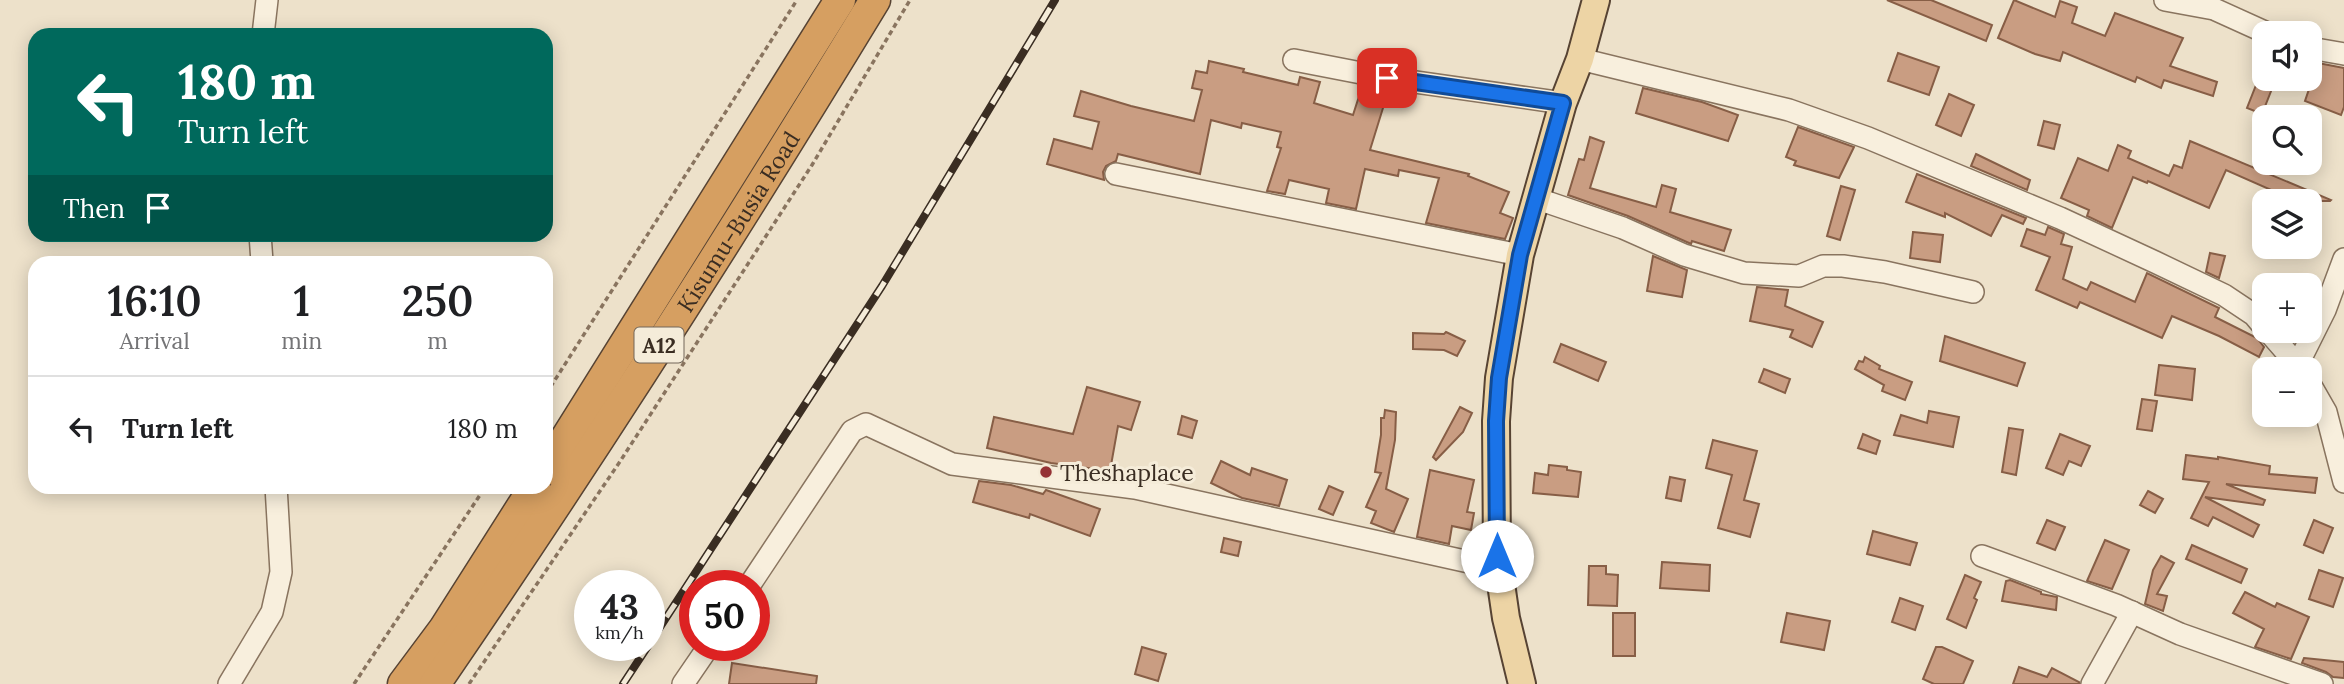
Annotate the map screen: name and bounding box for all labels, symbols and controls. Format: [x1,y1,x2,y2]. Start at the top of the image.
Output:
map controls [2252,21,2322,427]
button: sound [2252,21,2322,91]
pin [1357,48,1417,108]
text: 180 m [178,50,315,112]
icon: left [63,56,154,147]
icon: arrive [1368,59,1406,97]
button: search [2252,105,2322,175]
text: Turn left [178,111,308,152]
street label: Kisumu-Busia Road [670,125,806,317]
icon: arrive [139,189,177,227]
button: layers [2252,189,2322,259]
text: Then [63,192,125,225]
button: + [2252,273,2322,343]
text: 16:10 [108,274,202,328]
text: 1 [293,274,310,328]
text: 250 [402,274,473,328]
text: Arrival [119,326,190,355]
text: min [281,326,322,355]
text: m [427,326,448,355]
road number: A12 [634,328,684,362]
button: − [2252,357,2322,427]
icon: left [63,410,101,448]
text: Turn left [122,412,233,445]
text: 180 m [448,412,518,445]
place label: Theshaplace [1060,458,1194,487]
marker: Theshaplace [1038,464,1054,480]
position arrow [1460,519,1534,593]
speed limit sign: 50 [679,570,770,661]
text: 43 [600,584,639,629]
text: km/h [595,621,644,644]

